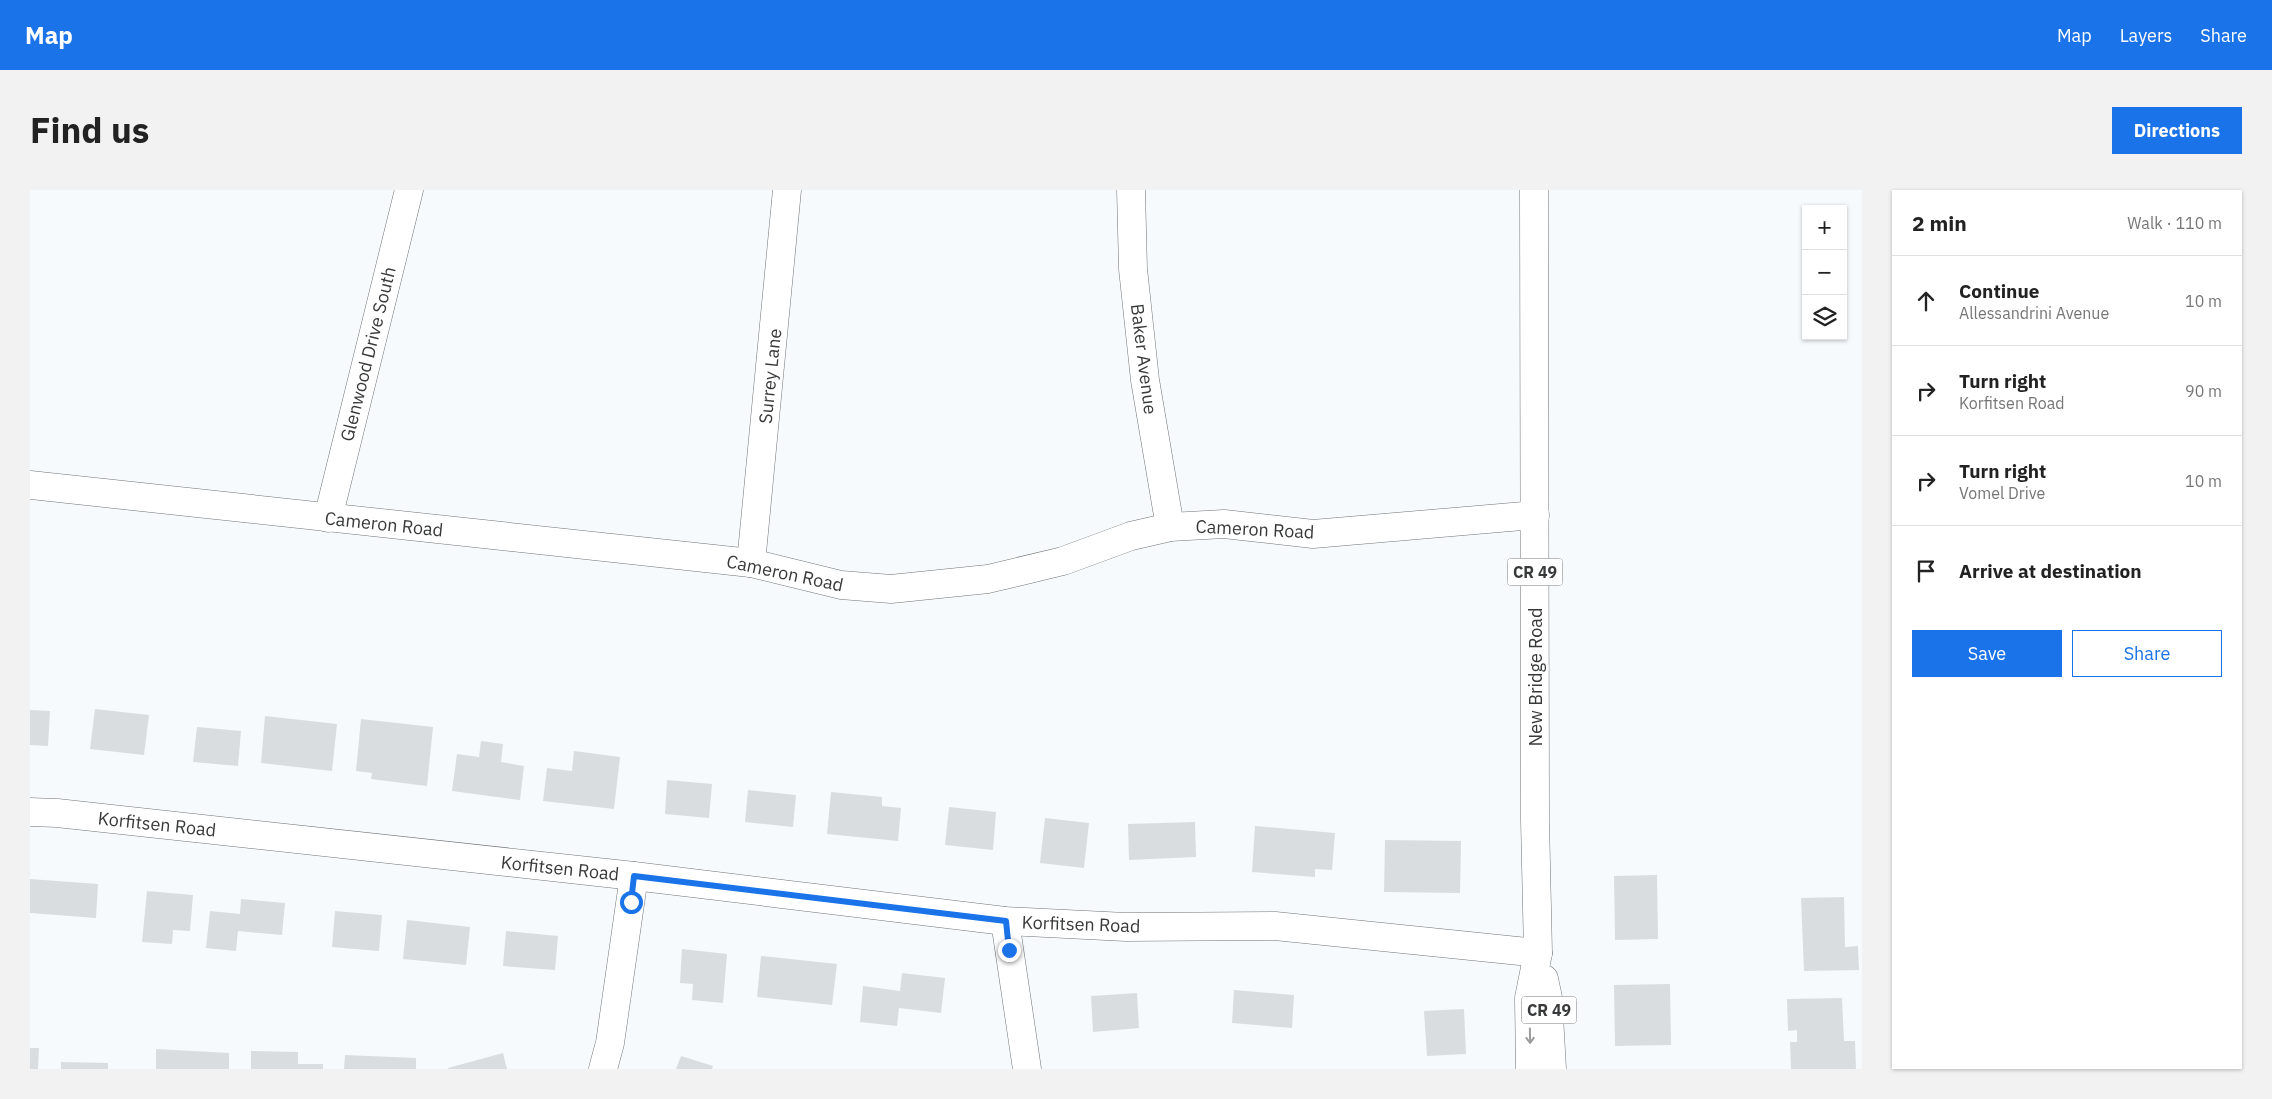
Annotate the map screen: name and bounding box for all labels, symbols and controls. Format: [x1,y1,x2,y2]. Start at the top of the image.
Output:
text: Map [25,19,73,51]
text: Map [2057,24,2092,47]
text: Layers [2120,24,2172,47]
text: Share [2200,24,2247,47]
text: Find us [30,107,149,153]
button: Directions [2112,107,2242,154]
map controls [1802,205,1847,340]
button: + [1802,205,1847,250]
text: 2 min [1912,209,1967,237]
text: Walk · 110 m [2127,213,2222,233]
button: − [1802,250,1847,295]
street label: Glenwood Drive South [335,264,401,444]
text: Continue [1959,279,2039,303]
icon: ahead [1912,287,1940,315]
text: 10 m [2185,291,2222,311]
button: layers [1802,295,1847,340]
street label: Baker Avenue [1126,302,1162,416]
text: Allessandrini Avenue [1959,303,2109,323]
street label: Surrey Lane [754,327,786,425]
text: Turn right [1959,369,2046,393]
icon: right [1912,377,1940,405]
text: 90 m [2185,381,2222,401]
text: Korfitsen Road [1959,393,2065,413]
text: Turn right [1959,459,2046,483]
icon: right [1912,467,1940,495]
text: 10 m [2185,471,2222,491]
text: Vomel Drive [1959,483,2045,503]
street label: Cameron Road [324,506,444,542]
street label: Cameron Road [1195,514,1315,544]
street label: Cameron Road [724,549,846,597]
icon: arrive [1912,557,1940,585]
road number: CR 49 [1508,558,1562,586]
text: Arrive at destination [1959,559,2142,583]
street label: New Bridge Road [1524,608,1547,746]
button: Save [1912,630,2062,677]
button: Share [2072,630,2222,677]
street label: Korfitsen Road [97,806,217,842]
street label: Korfitsen Road [500,850,620,886]
route start [620,891,643,914]
street label: Korfitsen Road [1021,910,1141,938]
route end [998,939,1021,962]
road number: CR 49 [1522,996,1576,1024]
one-way arrow [1525,1028,1535,1044]

